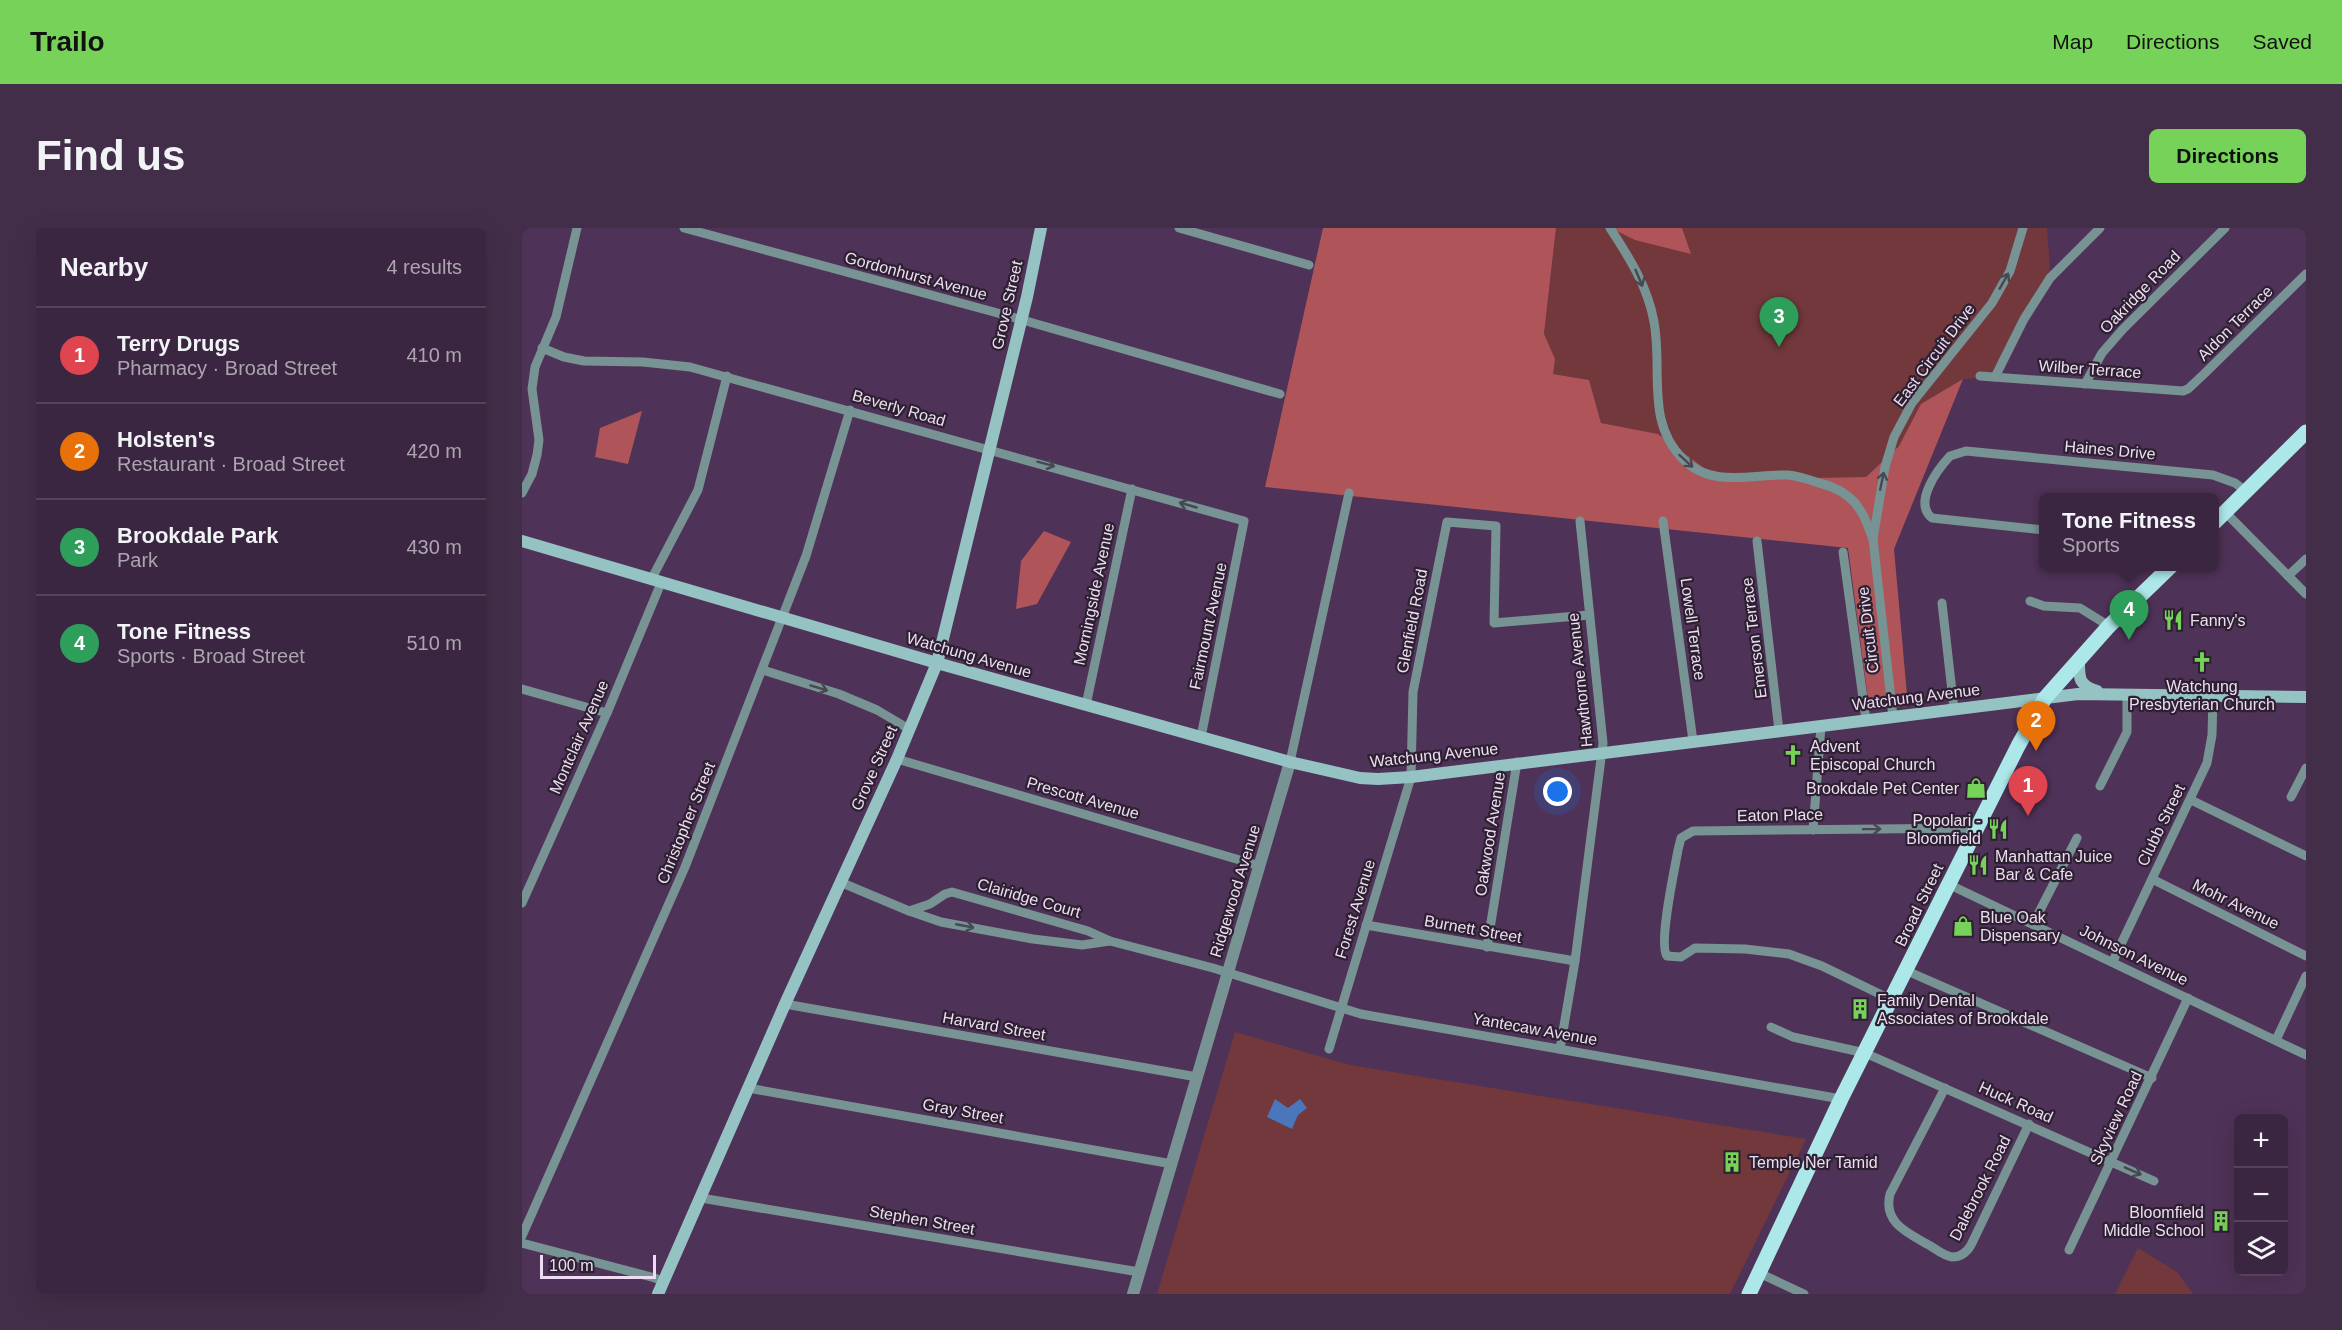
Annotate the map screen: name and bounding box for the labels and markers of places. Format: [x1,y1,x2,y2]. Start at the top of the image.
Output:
pin: 3 [1760,298,1798,347]
pin: 4 [2110,590,2148,640]
restaurant icon: Fanny's [2161,608,2185,632]
place label: Fanny's [2190,612,2246,629]
church icon: Watchung Presbyterian Church [2190,650,2214,674]
place label: Watchung Presbyterian Church [2129,678,2275,713]
pin: 2 [2016,702,2056,751]
place label: Advent Episcopal Church [1810,738,1935,773]
church icon: Advent Episcopal Church [1781,743,1805,767]
pin: 1 [2008,766,2048,816]
shop icon: Brookdale Pet Center [1964,776,1988,800]
place label: Brookdale Pet Center [1806,780,1960,797]
place label: Popolari - Bloomfield [1906,812,1981,847]
restaurant icon: Popolari - Bloomfield [1986,817,2010,841]
place label: Manhattan Juice Bar & Cafe [1995,848,2113,883]
restaurant icon: Manhattan Juice Bar & Cafe [1966,853,1990,877]
place label: Blue Oak Dispensary [1980,909,2060,944]
shop icon: Blue Oak Dispensary [1951,914,1975,938]
place label: Family Dental Associates of Brookdale [1877,992,2049,1027]
building icon: Family Dental Associates of Brookdale [1848,997,1872,1021]
building icon: Temple Ner Tamid [1720,1150,1744,1174]
place label: Temple Ner Tamid [1749,1154,1878,1171]
place label: Bloomfield Middle School [2104,1204,2204,1239]
building icon: Bloomfield Middle School [2209,1209,2233,1233]

